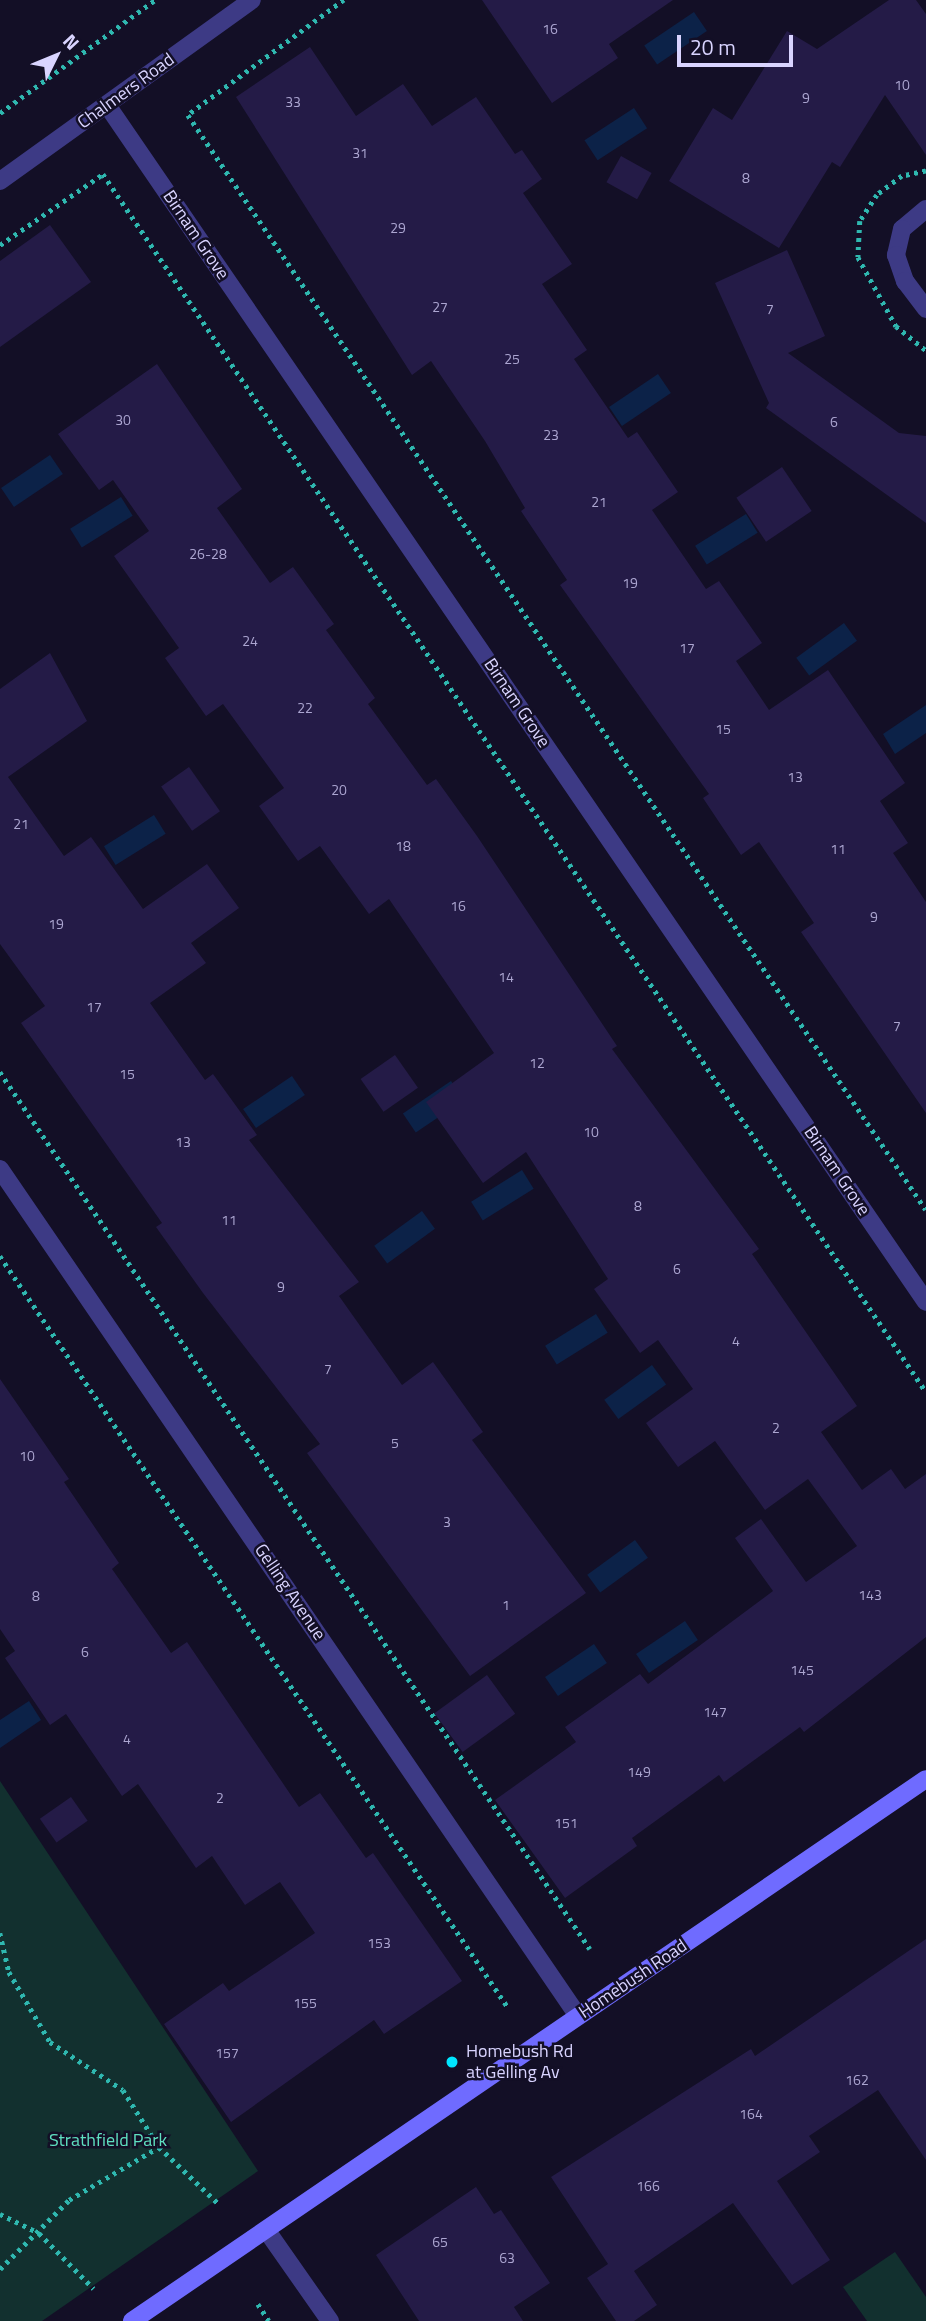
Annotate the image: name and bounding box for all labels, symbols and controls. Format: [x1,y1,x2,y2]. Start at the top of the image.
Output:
north arrow [21,21,91,91]
house number: 16 [542,21,558,37]
scale bar [681,21,796,65]
text: N [57,27,87,56]
text: 20 m [690,31,736,63]
street label: Chalmers Road [73,49,179,133]
house number: 10 [894,77,910,93]
house number: 9 [802,90,810,106]
house number: 33 [285,94,301,110]
house number: 31 [352,145,368,161]
house number: 8 [742,170,750,186]
street label: Birnam Grove [158,186,234,284]
house number: 29 [390,220,406,236]
house number: 27 [432,299,448,315]
house number: 7 [766,301,774,317]
house number: 25 [504,351,520,367]
house number: 30 [115,412,131,428]
house number: 6 [830,414,838,430]
house number: 23 [543,427,559,443]
house number: 21 [591,494,607,510]
house number: 26-28 [189,546,227,562]
house number: 19 [622,575,638,591]
house number: 24 [242,633,258,649]
house number: 17 [679,640,695,656]
street label: Birnam Grove [479,654,555,752]
house number: 22 [297,700,313,716]
house number: 15 [715,721,731,737]
house number: 13 [787,769,803,785]
house number: 20 [331,782,347,798]
house number: 21 [13,816,29,832]
house number: 18 [395,838,411,854]
house number: 11 [830,841,846,857]
house number: 16 [450,898,466,914]
house number: 9 [870,909,878,925]
house number: 19 [48,916,64,932]
house number: 14 [498,969,514,985]
house number: 17 [86,999,102,1015]
house number: 7 [893,1018,901,1034]
house number: 12 [529,1055,545,1071]
house number: 15 [119,1066,135,1082]
street label: Birnam Grove [799,1122,875,1220]
house number: 10 [583,1124,599,1140]
house number: 13 [175,1134,191,1150]
house number: 8 [634,1198,642,1214]
house number: 11 [221,1212,237,1228]
house number: 6 [673,1261,681,1277]
house number: 9 [277,1279,285,1295]
house number: 4 [732,1333,740,1349]
house number: 7 [324,1361,332,1377]
house number: 2 [772,1420,780,1436]
house number: 5 [391,1435,399,1451]
house number: 10 [19,1448,35,1464]
house number: 3 [443,1514,451,1530]
street label: Gelling Avenue [250,1540,330,1644]
house number: 143 [858,1587,882,1603]
house number: 8 [32,1588,40,1604]
house number: 1 [502,1597,510,1613]
house number: 6 [81,1644,89,1660]
house number: 145 [790,1662,814,1678]
house number: 147 [703,1704,727,1720]
house number: 4 [123,1731,131,1747]
house number: 149 [627,1764,651,1780]
house number: 2 [216,1790,224,1806]
house number: 151 [554,1815,578,1831]
house number: 153 [367,1935,391,1951]
street label: Homebush Road [575,1935,691,2023]
house number: 155 [293,1995,317,2011]
place label: Homebush Rd at Gelling Av [466,2041,573,2084]
house number: 157 [215,2045,239,2061]
marker: Homebush Rd at Gelling Av [444,2054,460,2070]
house number: 162 [845,2072,869,2088]
house number: 164 [739,2106,763,2122]
park label: Strathfield Park [49,2129,167,2151]
house number: 166 [636,2178,660,2194]
house number: 65 [432,2234,448,2250]
house number: 63 [499,2250,515,2266]

